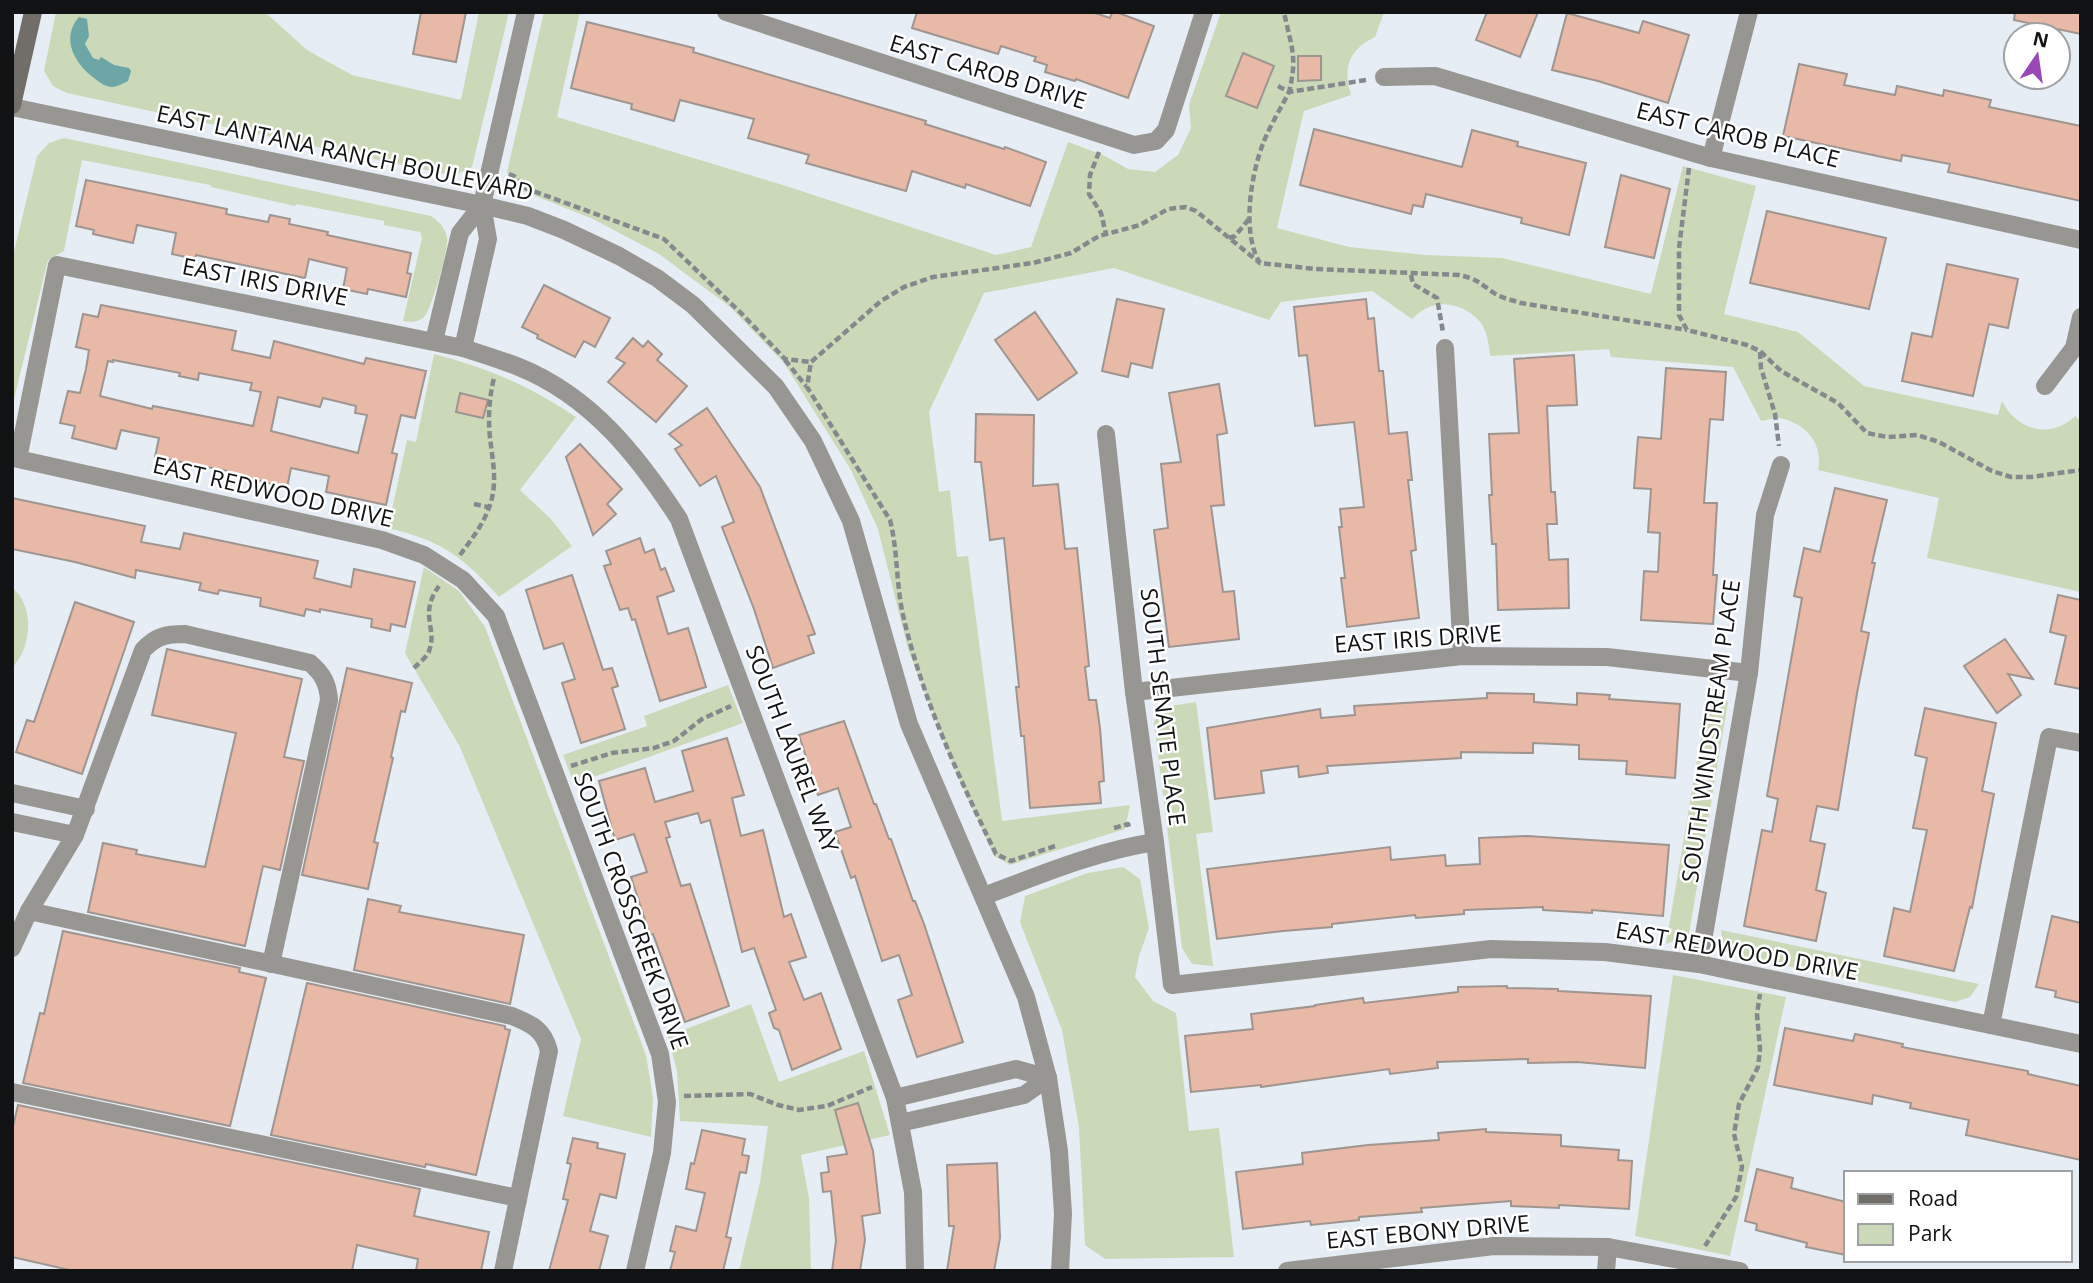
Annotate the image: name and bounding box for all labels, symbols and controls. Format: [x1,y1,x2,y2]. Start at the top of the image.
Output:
north arrow [2002,21,2072,91]
text: N [2030,25,2051,54]
street label: EAST CAROB DRIVE [886,26,1091,116]
street label: EAST CAROB PLACE [1633,93,1843,175]
street label: EAST LANTANA RANCH BOULEVARD [154,96,537,208]
street label: EAST IRIS DRIVE [180,249,351,313]
street label: EAST REDWOOD DRIVE [150,448,397,534]
street label: SOUTH WINDSTREAM PLACE [1673,577,1747,884]
street label: SOUTH SENATE PLACE [1134,586,1194,828]
street label: EAST IRIS DRIVE [1333,616,1503,660]
street label: SOUTH LAUREL WAY [739,640,847,857]
street label: SOUTH CROSSCREEK DRIVE [567,768,697,1054]
street label: EAST REDWOOD DRIVE [1613,913,1861,987]
legend [1844,1171,2072,1262]
text: Road [1908,1184,1958,1212]
street label: EAST EBONY DRIVE [1325,1206,1531,1256]
text: Park [1908,1219,1952,1247]

